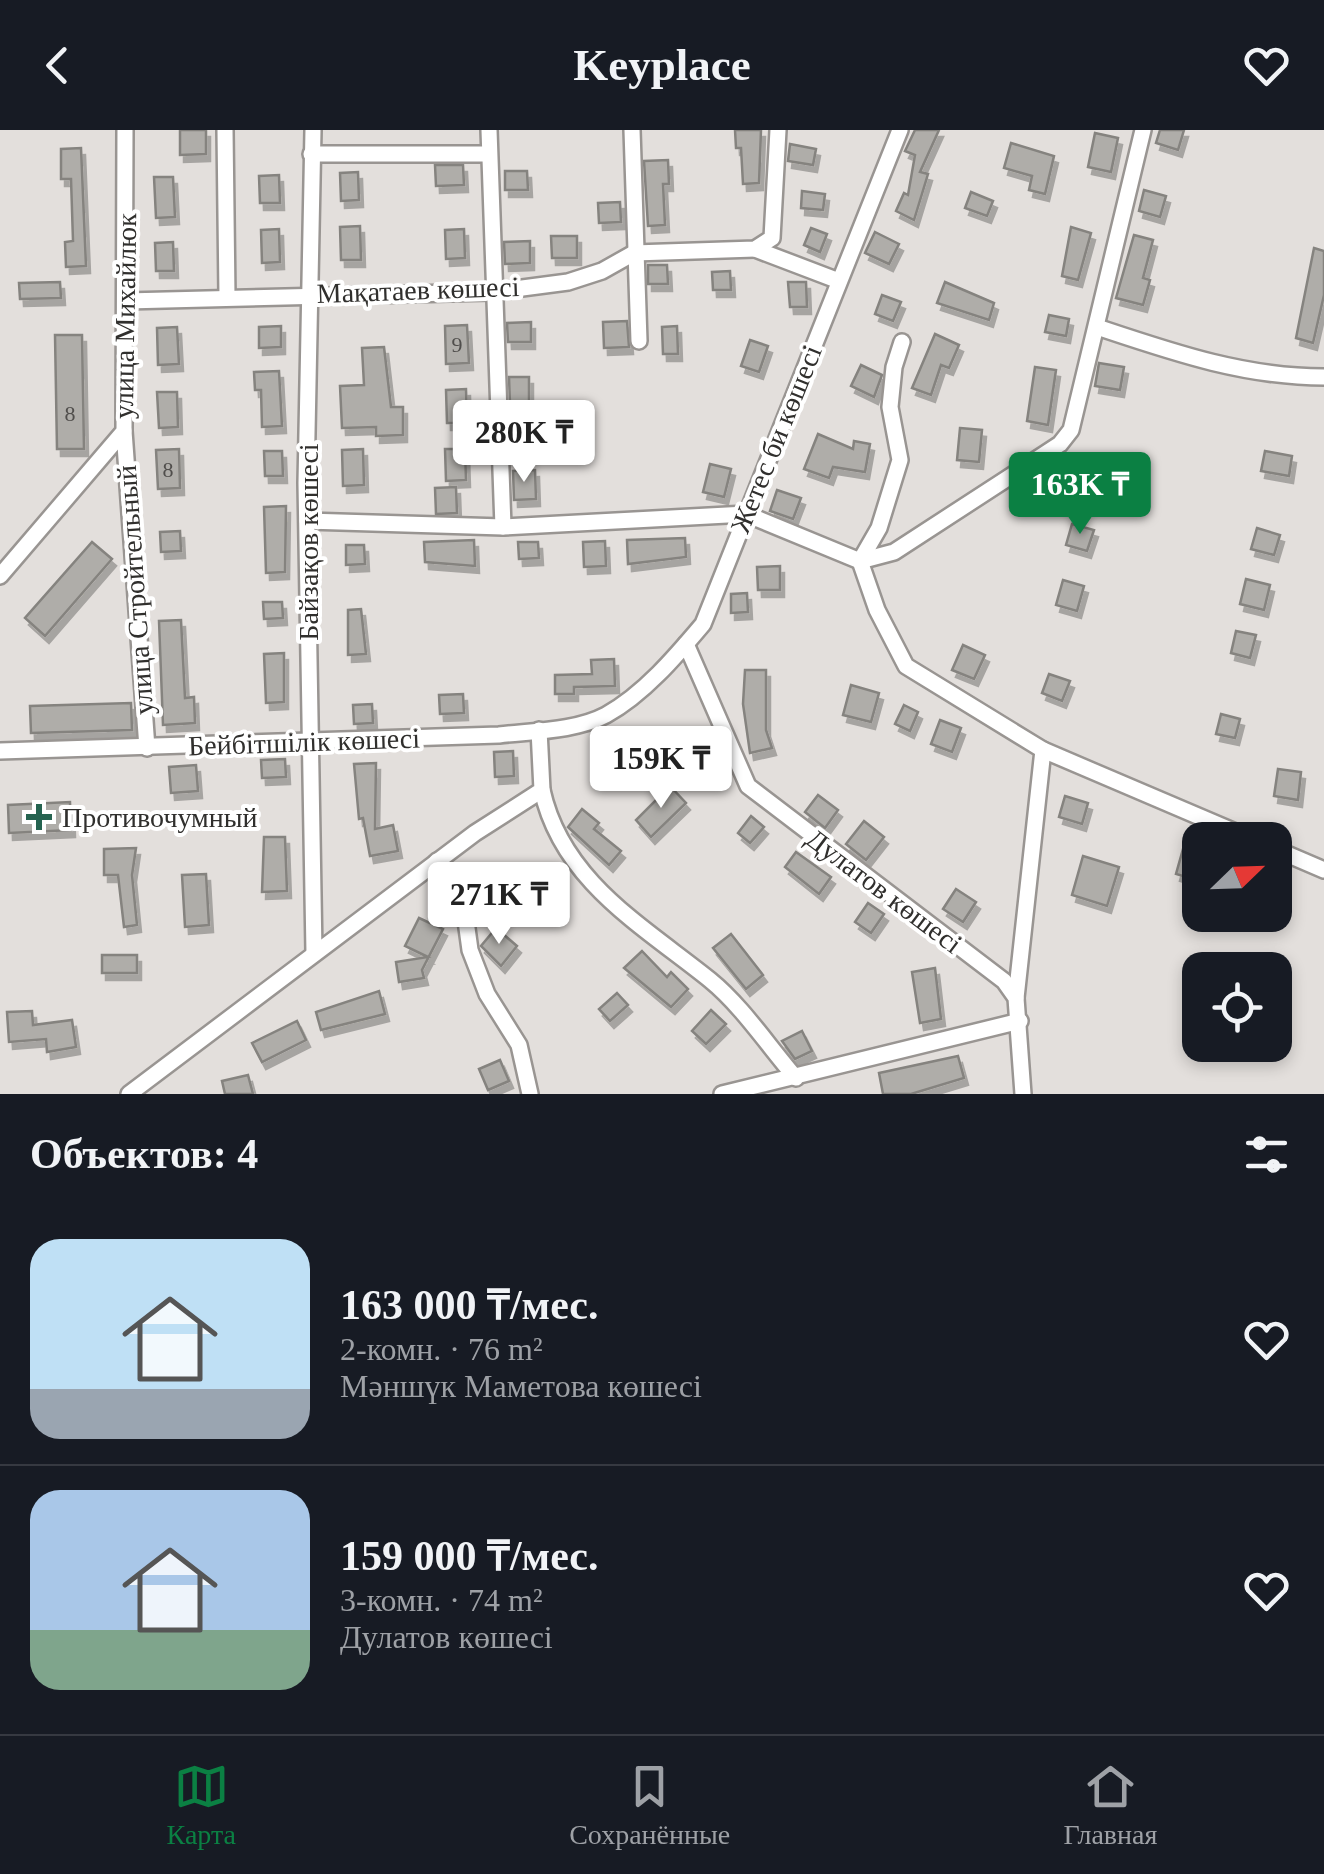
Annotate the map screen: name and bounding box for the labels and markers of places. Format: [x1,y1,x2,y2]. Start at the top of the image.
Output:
pin: 280K ₸ [443,400,605,485]
pin: 163K ₸ [999,452,1161,537]
pin: 159K ₸ [580,726,742,811]
place label: Противочумный [62,802,258,833]
marker: Противочумный [26,804,52,830]
pin: 271K ₸ [418,862,580,947]

